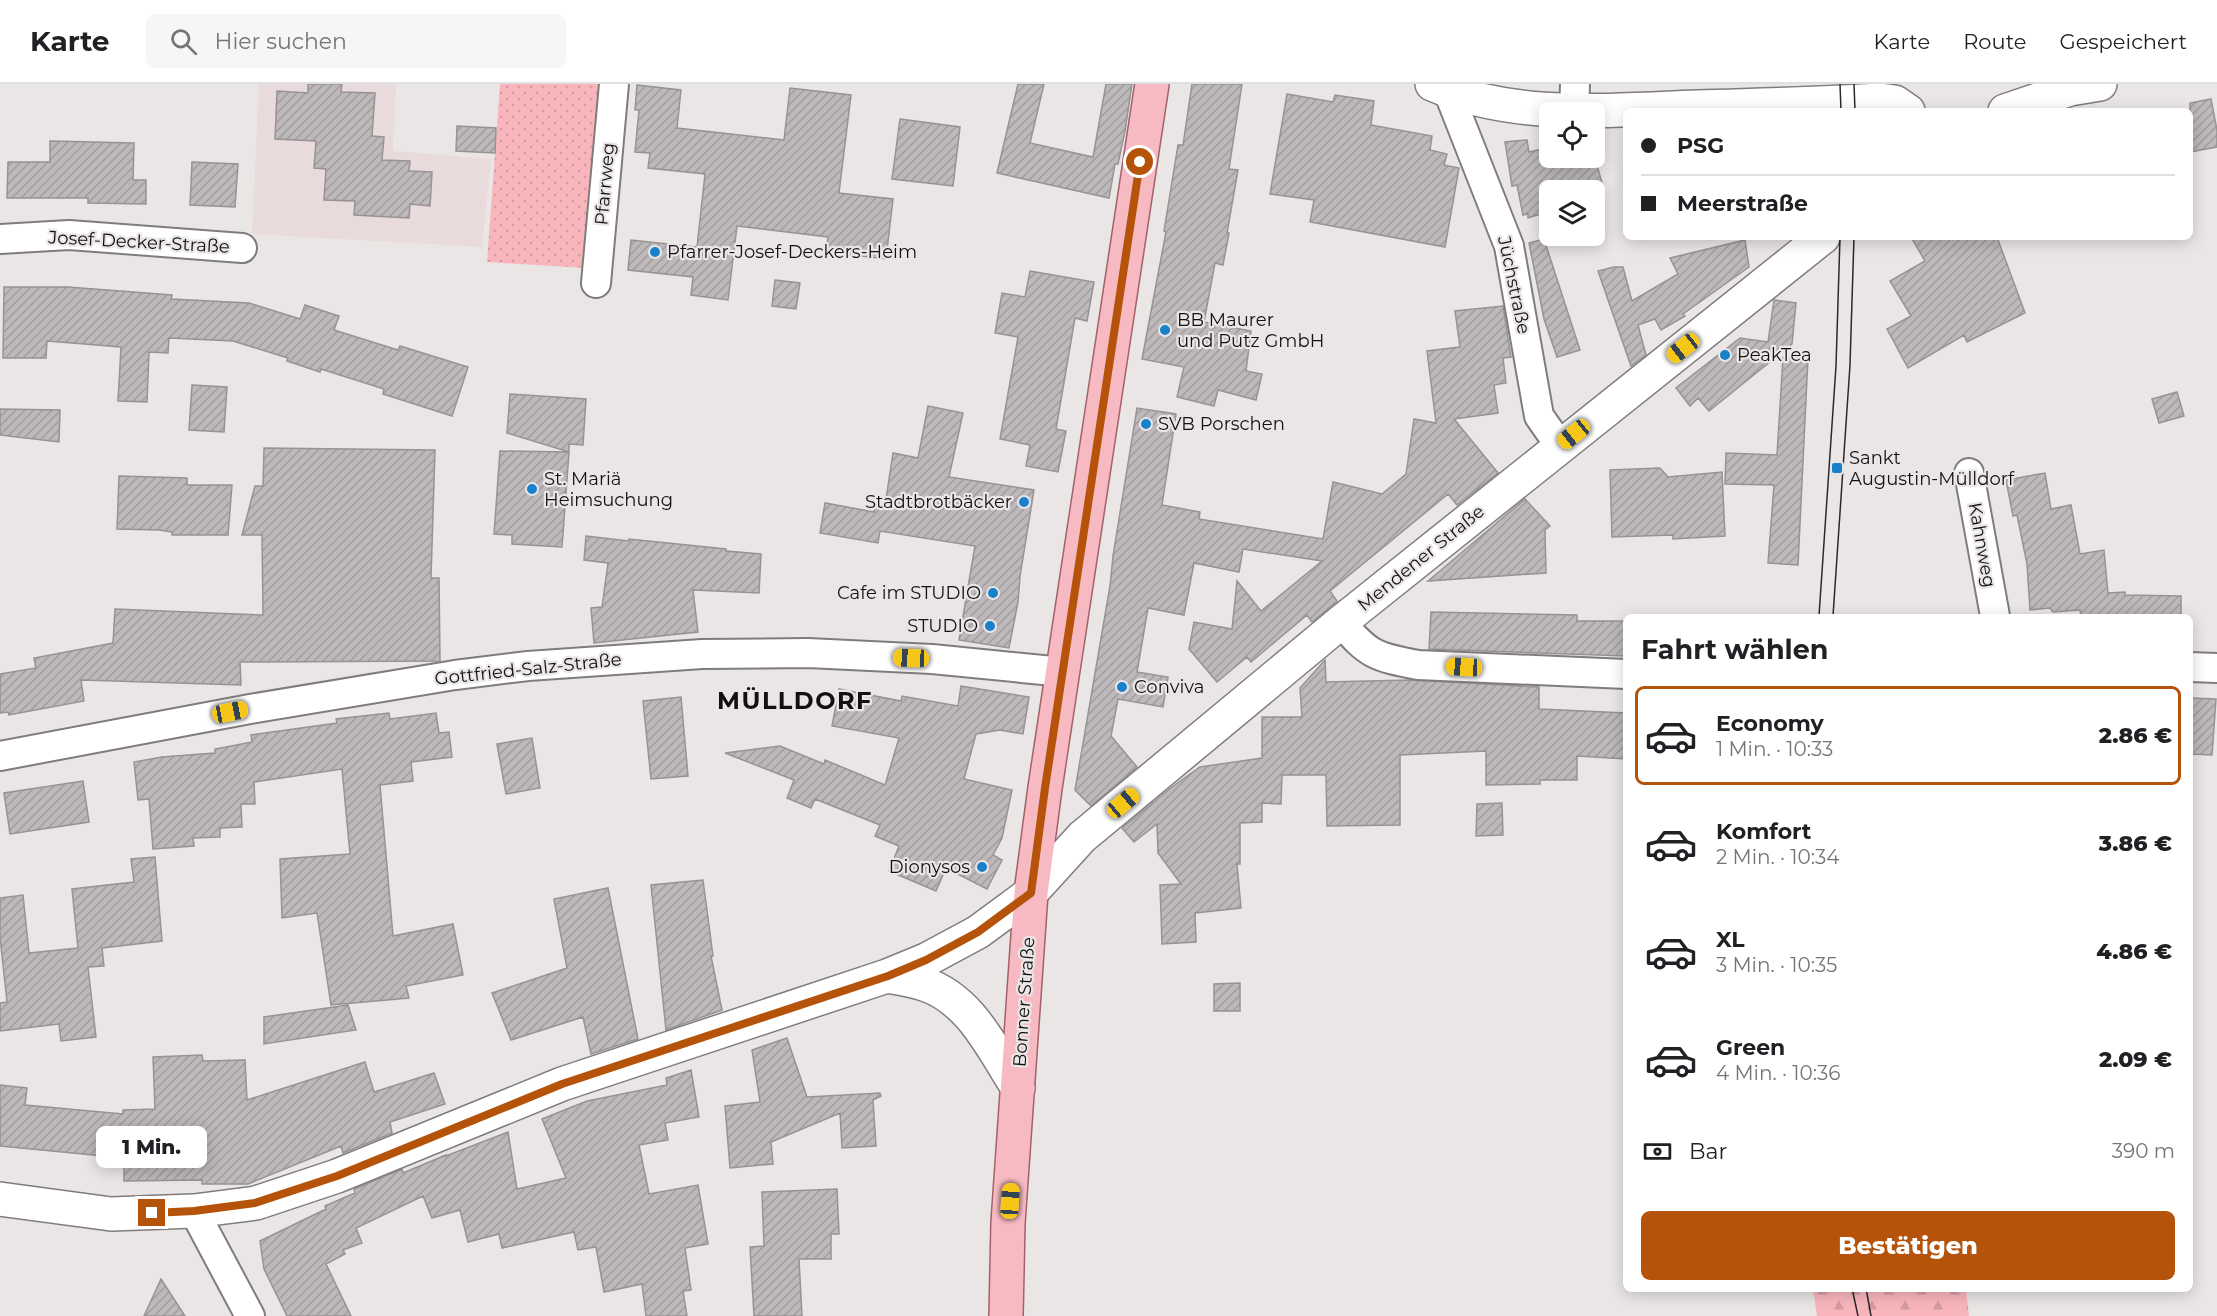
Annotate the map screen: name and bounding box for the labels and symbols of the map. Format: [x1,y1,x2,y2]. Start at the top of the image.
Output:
street label: Pfarrweg [590,142,620,226]
route start [1126,148,1153,175]
street label: Josef-Decker-Straße [47,226,230,258]
street label: Jüchstraße [1493,233,1535,336]
place label: Pfarrer-Josef-Deckers-Heim [667,241,917,263]
marker: Pfarrer-Josef-Deckers-Heim [648,245,662,259]
place label: BB Maurer und Putz GmbH [1177,309,1324,352]
marker: BB Maurer und Putz GmbH [1158,323,1172,337]
car [1663,330,1703,366]
place label: PeakTea [1737,344,1812,366]
marker: PeakTea [1718,348,1732,362]
place label: SVB Porschen [1158,413,1285,435]
car [1554,416,1594,452]
marker: SVB Porschen [1139,417,1153,431]
place label: Sankt Augustin-Mülldorf [1849,447,2015,490]
marker: Sankt Augustin-Mülldorf [1830,461,1844,475]
place label: St. Mariä Heimsuchung [544,468,673,511]
marker: St. Mariä Heimsuchung [525,482,539,496]
place label: Stadtbrotbäcker [865,491,1012,513]
marker: Stadtbrotbäcker [1017,495,1031,509]
street label: Mendener Straße [1353,500,1489,616]
street label: Kahnweg [1964,501,2000,589]
place label: Cafe im STUDIO [837,582,981,604]
marker: Cafe im STUDIO [986,586,1000,600]
place label: STUDIO [907,615,978,637]
marker: STUDIO [983,619,997,633]
street label: Gottfried-Salz-Straße [434,648,623,690]
car [893,648,929,668]
car [1446,657,1482,677]
place label: Conviva [1134,676,1204,698]
marker: Conviva [1115,680,1129,694]
district label: MÜLLDORF [717,686,873,715]
car [211,700,249,724]
car [1103,785,1143,821]
place label: Dionysos [889,856,970,878]
marker: Dionysos [975,860,989,874]
street label: Bonner Straße [1008,936,1040,1068]
callout: 1 Min. [96,1126,207,1168]
car [1000,1182,1020,1220]
route end [138,1199,165,1226]

